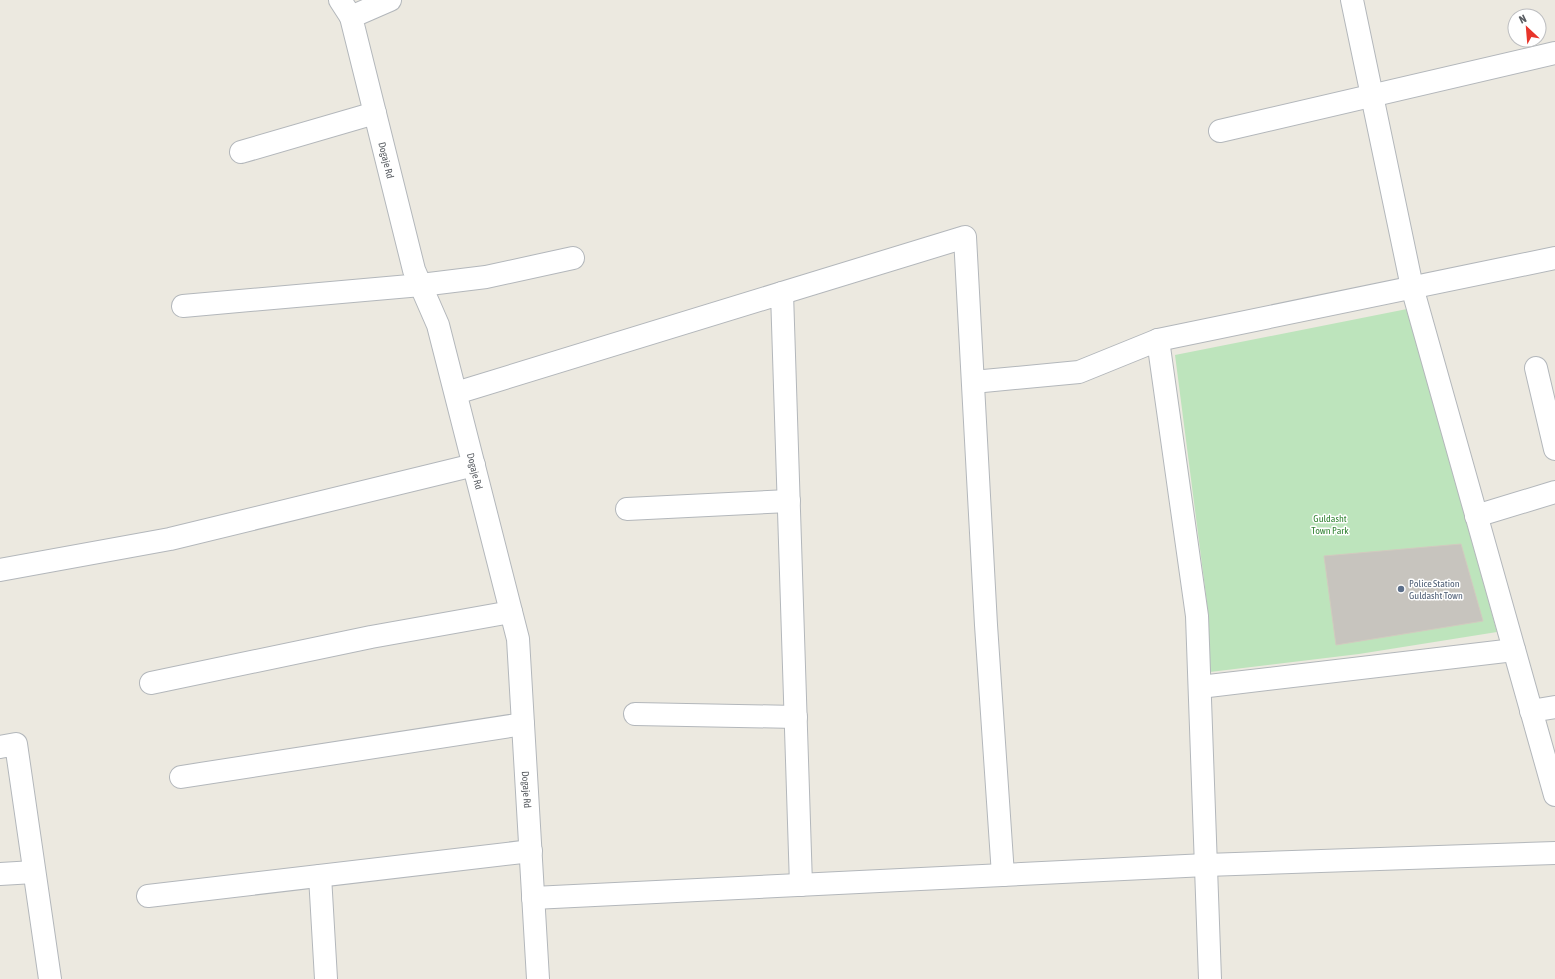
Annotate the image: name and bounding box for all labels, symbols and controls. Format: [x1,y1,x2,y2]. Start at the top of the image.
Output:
north arrow [1507,8,1547,48]
text: N [1517,12,1528,26]
street label: Dogaje Rd [377,141,397,180]
street label: Dogaje Rd [465,452,485,491]
park label: Guldasht Town Park [1311,513,1349,536]
place label: Police Station Guldasht Town [1409,578,1463,601]
marker: Police Station Guldasht Town [1396,584,1406,594]
street label: Dogaje Rd [520,771,533,809]

